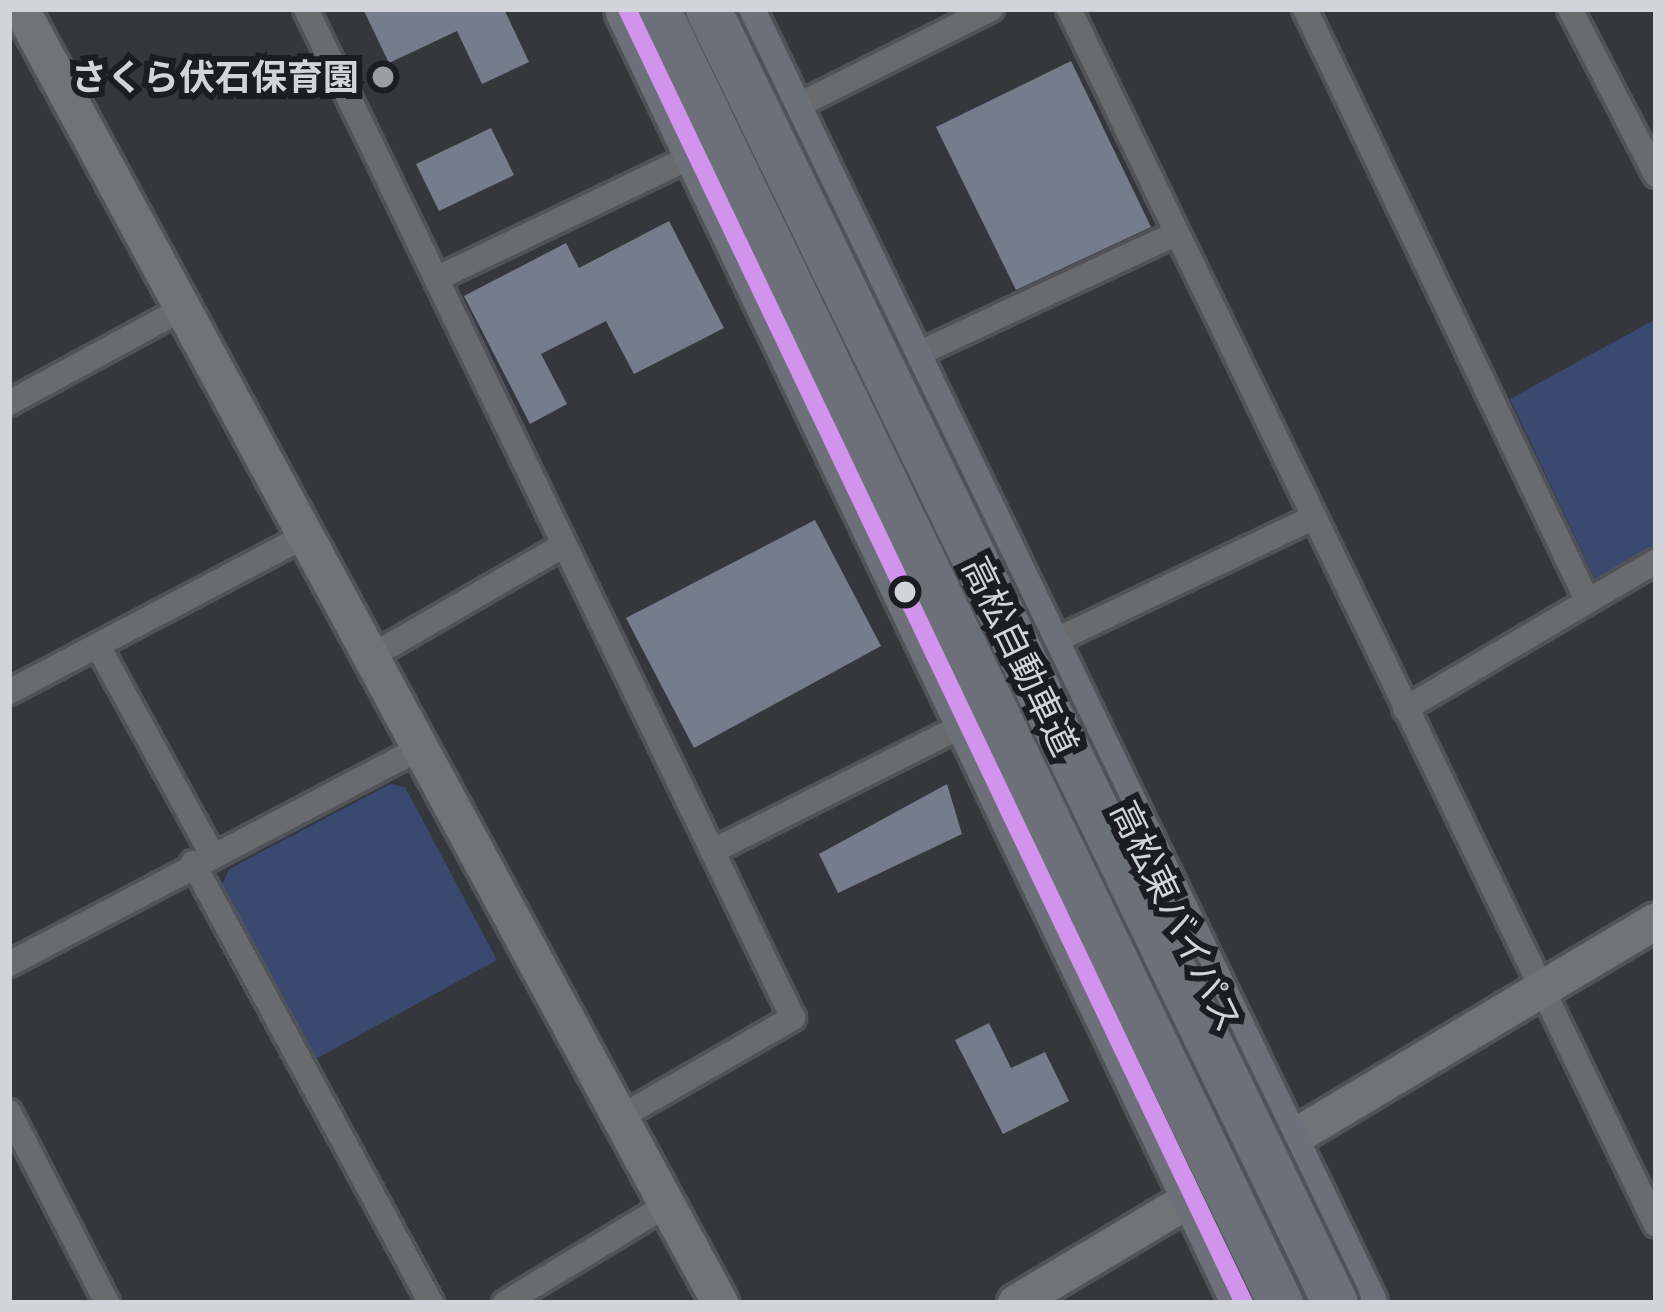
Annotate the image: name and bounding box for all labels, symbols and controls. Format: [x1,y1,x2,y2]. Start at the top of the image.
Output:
place label: さくら伏石保育園 [71,55,359,99]
marker: さくら伏石保育園 [370,64,396,90]
street label: 高松自動車道 [954,549,1088,763]
unlabelled marker [894,581,916,603]
street label: 高松東バイパス [1102,793,1252,1039]

